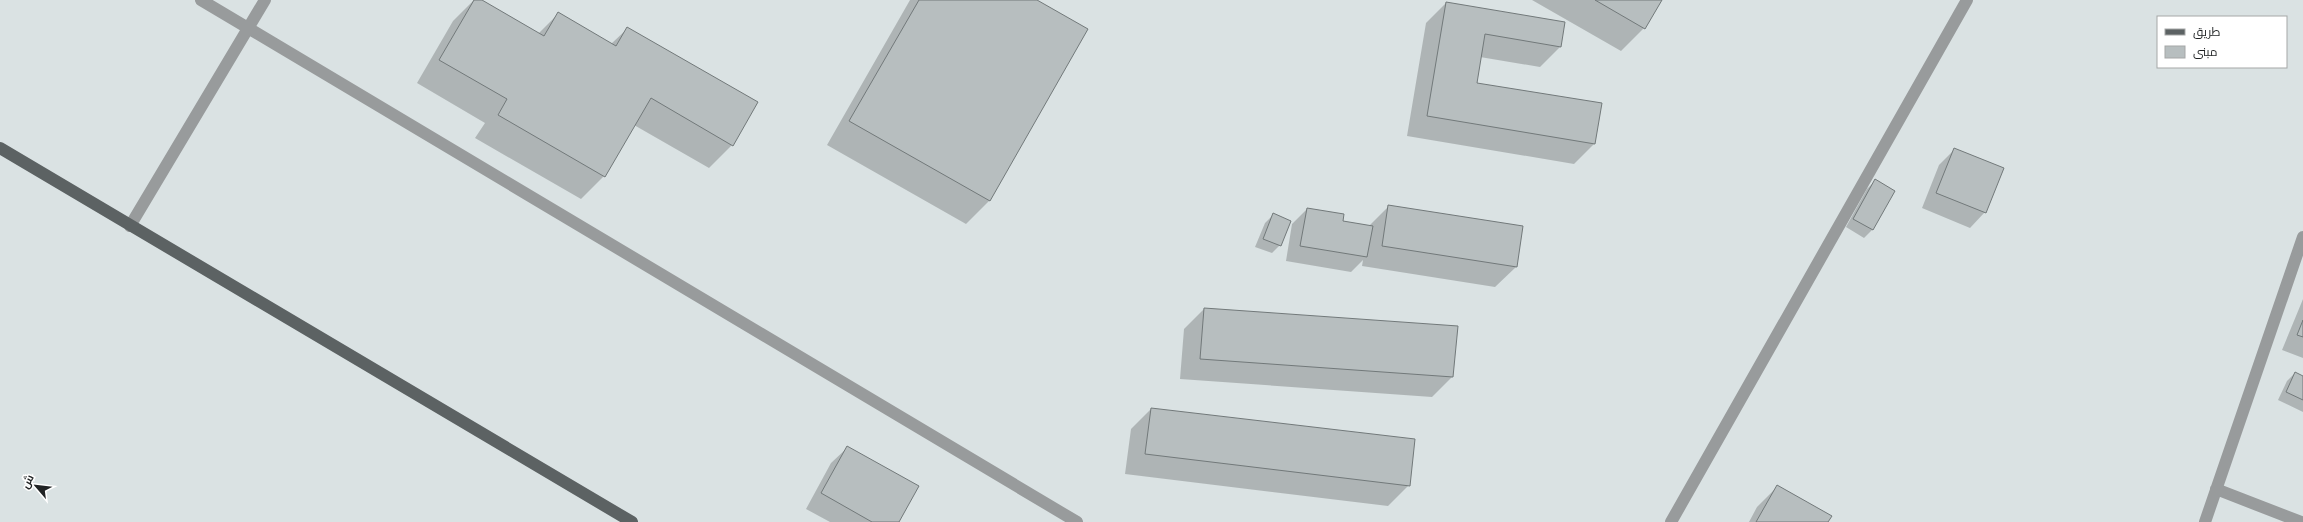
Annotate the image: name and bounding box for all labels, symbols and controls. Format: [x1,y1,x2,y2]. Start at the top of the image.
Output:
legend [2157,16,2287,68]
text: طريق [2193,23,2221,40]
text: مبنى [2193,43,2218,60]
north arrow [16,466,56,506]
text: ش [17,471,37,491]

